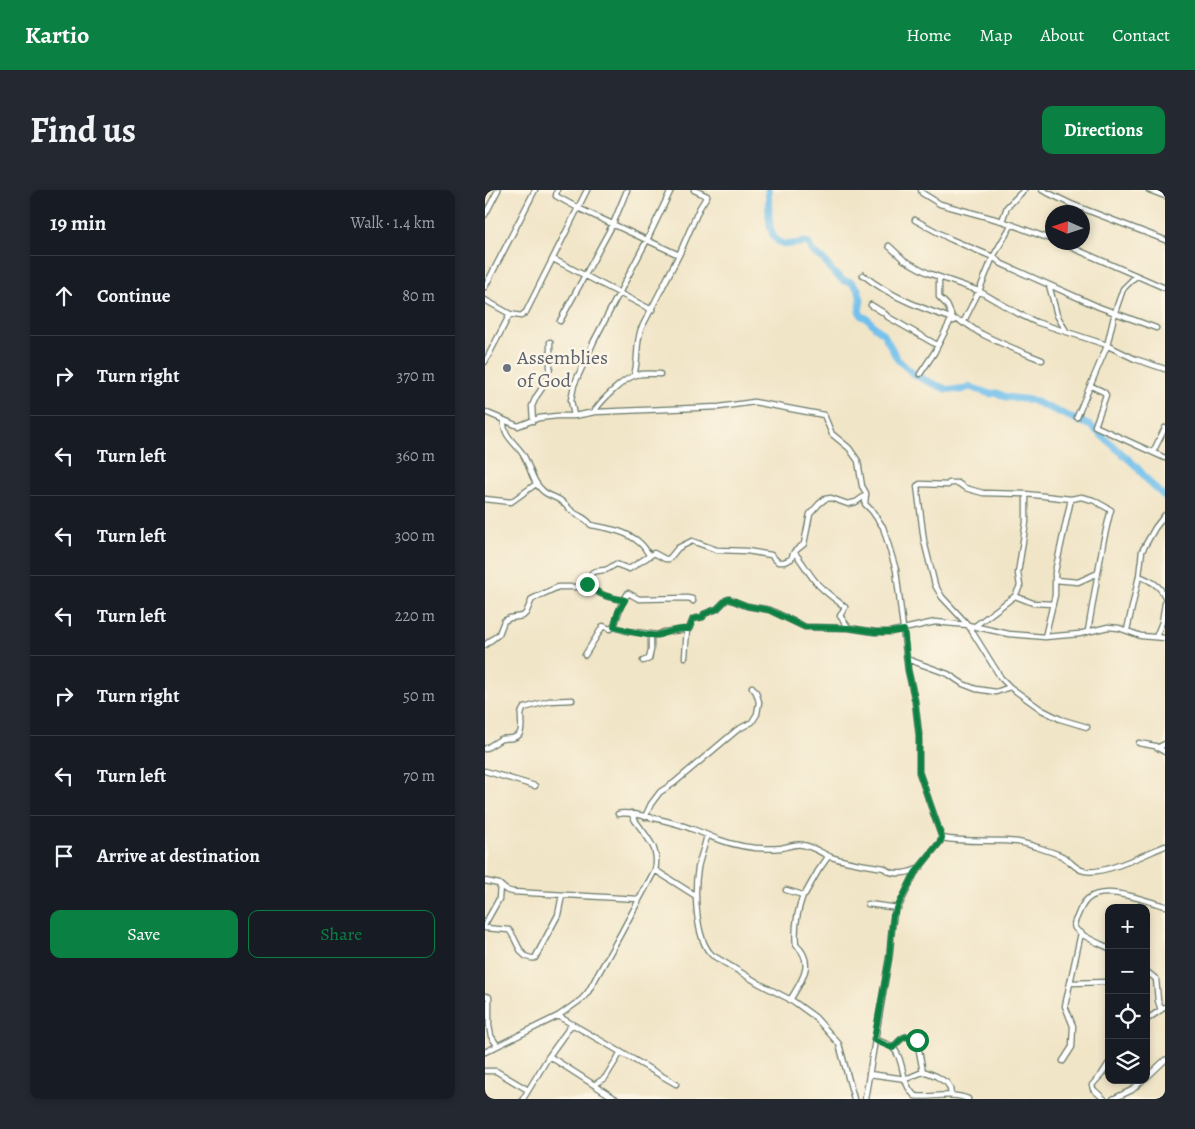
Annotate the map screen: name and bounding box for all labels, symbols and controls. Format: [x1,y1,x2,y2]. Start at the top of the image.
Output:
text: Kartio [25,19,89,51]
text: Home [906,23,951,47]
text: Map [979,23,1012,47]
text: About [1040,23,1084,47]
text: Contact [1112,23,1170,47]
text: Find us [30,106,136,154]
button: Directions [1042,106,1165,154]
north arrow [1045,205,1090,250]
text: 19 min [50,209,106,237]
text: Walk · 1.4 km [351,212,435,234]
icon: ahead [50,282,78,310]
text: Continue [97,283,171,309]
text: 80 m [402,285,435,307]
place label: Assemblies of God [516,344,608,394]
icon: right [50,362,78,390]
marker: Assemblies of God [501,362,513,374]
text: Turn right [97,363,179,389]
text: 370 m [397,365,435,387]
icon: left [50,442,78,470]
text: Turn left [97,443,166,469]
text: 360 m [396,445,435,467]
icon: left [50,522,78,550]
text: Turn left [97,523,166,549]
text: 300 m [395,525,435,547]
route end [576,573,599,596]
icon: left [50,602,78,630]
text: Turn left [97,603,166,629]
text: 220 m [395,605,435,627]
icon: right [50,682,78,710]
text: Turn right [97,683,179,709]
text: 50 m [403,685,435,707]
icon: left [50,762,78,790]
text: Turn left [97,763,166,789]
text: 70 m [403,765,435,787]
icon: arrive [50,842,78,870]
text: Arrive at destination [97,843,260,869]
map controls [1105,904,1150,1084]
button: + [1105,904,1150,949]
button: Save [50,910,238,958]
button: Share [248,910,435,958]
button: − [1105,949,1150,994]
button: locate [1105,994,1150,1039]
route start [906,1029,929,1052]
button: layers [1105,1039,1150,1084]

